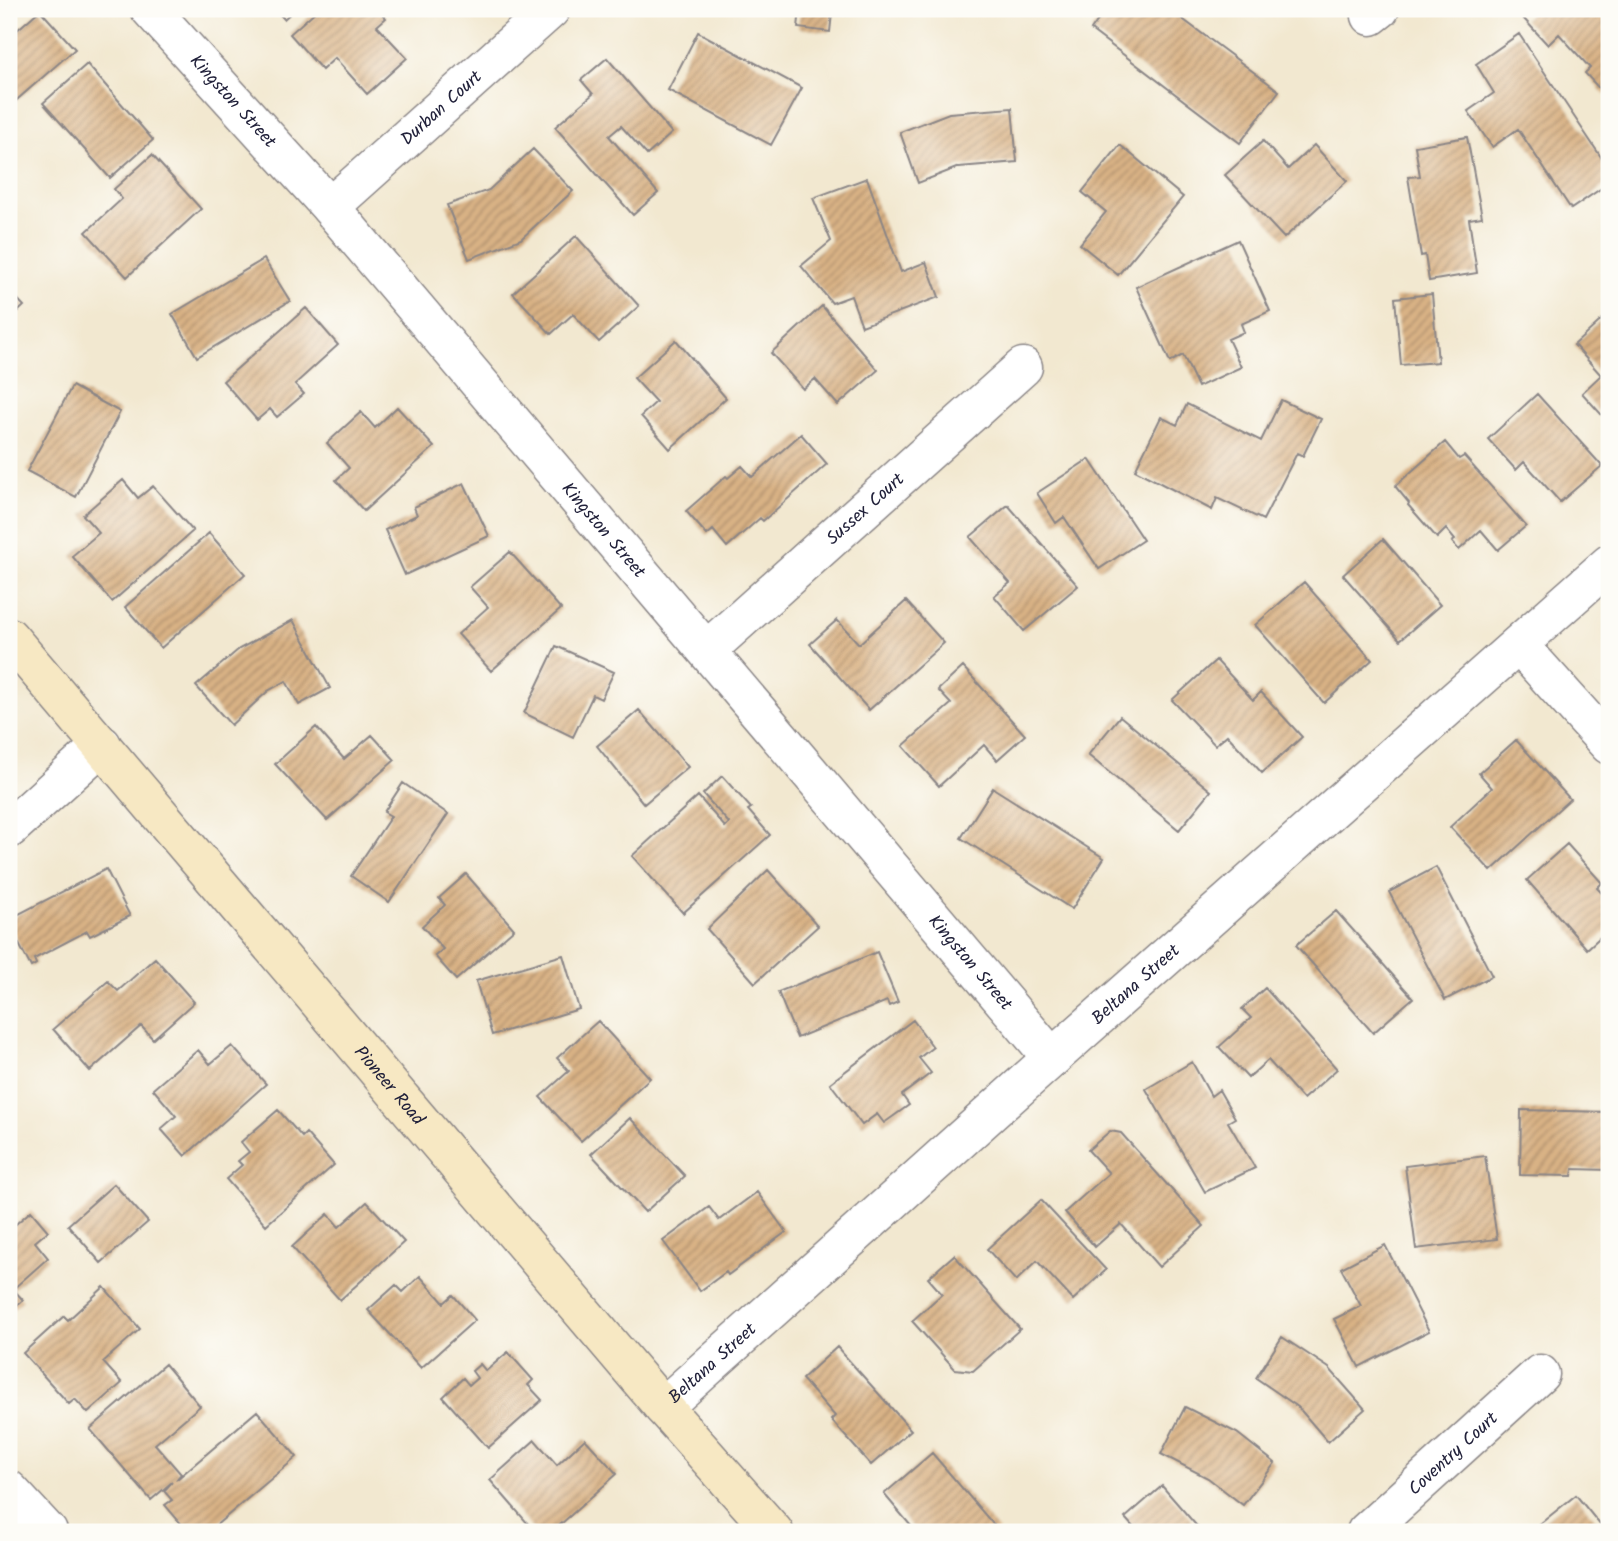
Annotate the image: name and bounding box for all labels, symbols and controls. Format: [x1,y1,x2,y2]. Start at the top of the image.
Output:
street label: Kingston Street [182,48,284,156]
street label: Durban Court [394,63,490,153]
street label: Sussex Court [820,466,913,553]
street label: Kingston Street [553,476,653,586]
street label: Kingston Street [920,909,1020,1019]
street label: Beltana Street [1085,937,1188,1033]
street label: Pioneer Road [346,1040,432,1133]
street label: Beltana Street [662,1316,765,1412]
street label: Coventry Court [1402,1405,1506,1503]

